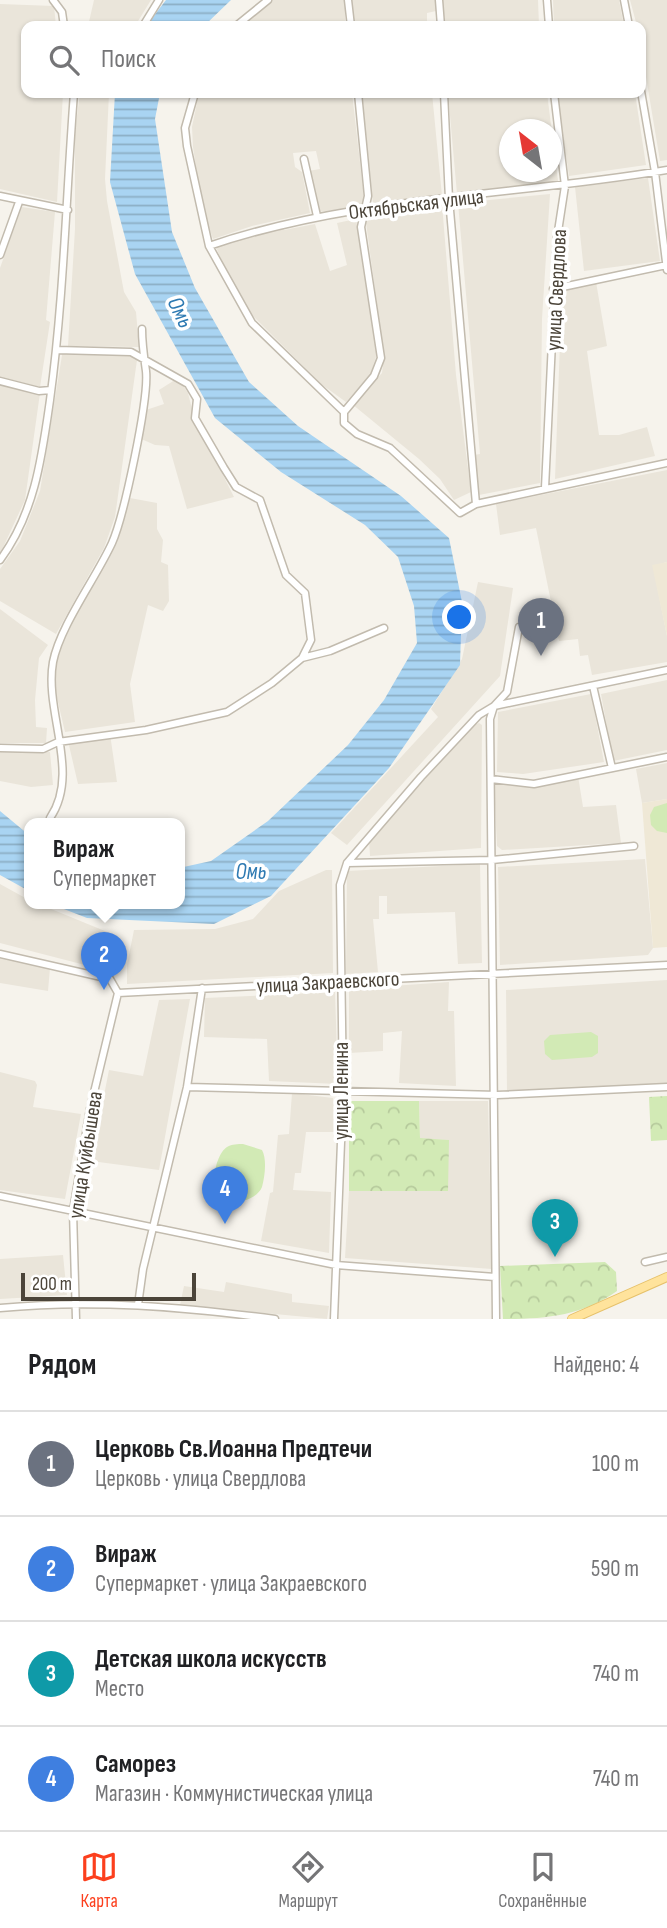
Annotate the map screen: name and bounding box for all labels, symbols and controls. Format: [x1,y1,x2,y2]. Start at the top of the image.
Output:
search box [21,21,646,98]
icon: search [45,41,83,79]
text: Поиск [101,44,156,75]
north arrow [499,119,562,182]
street label: Октябрьская улица [347,184,485,225]
street label: улица Свердлова [541,229,572,352]
water label: Омь [161,292,200,333]
pin: 1 [518,598,564,656]
your location [442,600,476,634]
popup [24,818,185,909]
text: Вираж [53,834,114,865]
water label: Омь [235,858,267,886]
text: Супермаркет [53,865,156,893]
pin: 2 [81,932,127,990]
street label: улица Закраевского [256,966,400,999]
street label: улица Ленина [329,1042,354,1140]
street label: улица Куйбышева [63,1090,108,1221]
pin: 4 [202,1166,248,1224]
pin: 3 [532,1199,578,1257]
scale bar [21,1270,196,1302]
text: 200 m [32,1273,72,1296]
text: Рядом [28,1347,96,1383]
text: Найдено: 4 [553,1351,639,1379]
text: Церковь Св.Иоанна Предтечи [95,1434,372,1465]
text: 1 [46,1450,56,1478]
text: 100 m [592,1450,639,1478]
text: Церковь · улица Свердлова [95,1465,306,1493]
text: Вираж [95,1539,156,1570]
text: 2 [46,1555,56,1583]
text: 590 m [591,1555,639,1583]
text: Супермаркет · улица Закраевского [95,1570,367,1598]
text: Детская школа искусств [95,1644,327,1675]
text: 3 [46,1660,56,1688]
text: 740 m [593,1660,639,1688]
text: Место [95,1675,144,1703]
text: Саморез [95,1749,176,1780]
text: 4 [46,1765,56,1793]
text: 740 m [593,1765,639,1793]
text: Магазин · Коммунистическая улица [95,1780,373,1808]
tab: Карта [80,1848,118,1913]
tab: Маршрут [278,1848,338,1913]
tab: Сохранённые [498,1848,587,1913]

